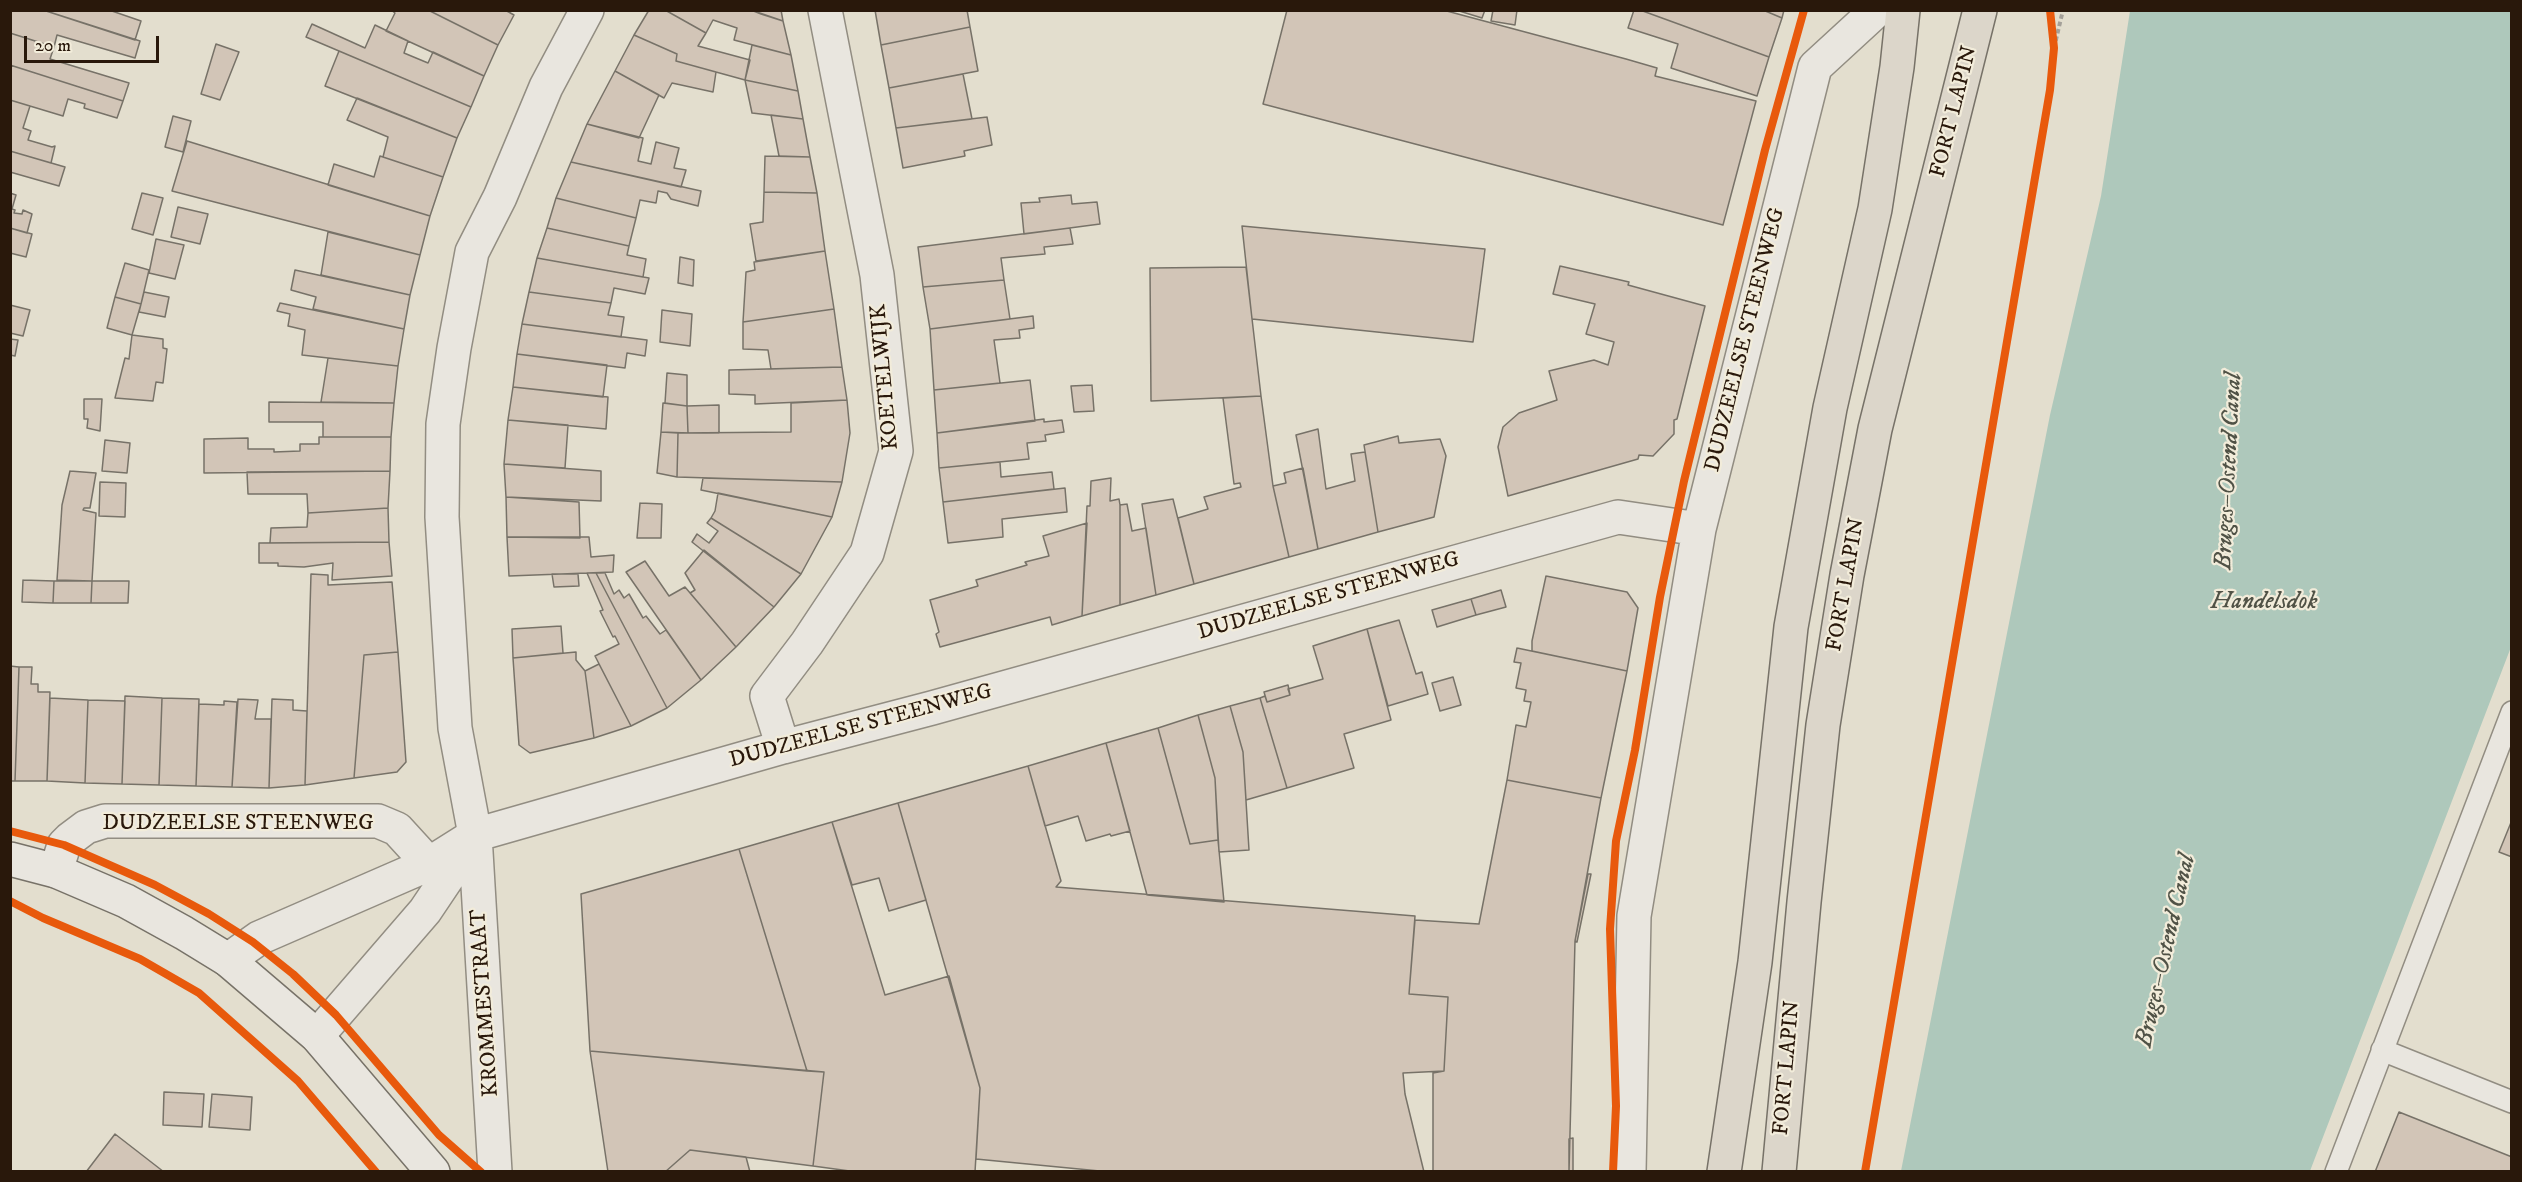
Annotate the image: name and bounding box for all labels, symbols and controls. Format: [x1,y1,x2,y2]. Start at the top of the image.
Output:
scale bar [27,24,162,62]
text: 20 m [35,35,71,57]
street label: FORT LAPIN [1926,43,1984,181]
street label: DUDZEELSE STEENWEG [1700,205,1792,475]
street label: KOETELWIJK [866,303,906,451]
water label: Bruges–Ostend Canal [2210,372,2250,570]
street label: FORT LAPIN [1822,516,1872,654]
street label: DUDZEELSE STEENWEG [1195,547,1463,647]
water label: Handelsdok [2211,589,2317,617]
street label: DUDZEELSE STEENWEG [727,679,995,775]
street label: DUDZEELSE STEENWEG [102,811,374,837]
water label: Bruges–Ostend Canal [2131,852,2203,1050]
street label: KROMMESTRAAT [466,908,506,1098]
street label: FORT LAPIN [1769,1000,1807,1136]

